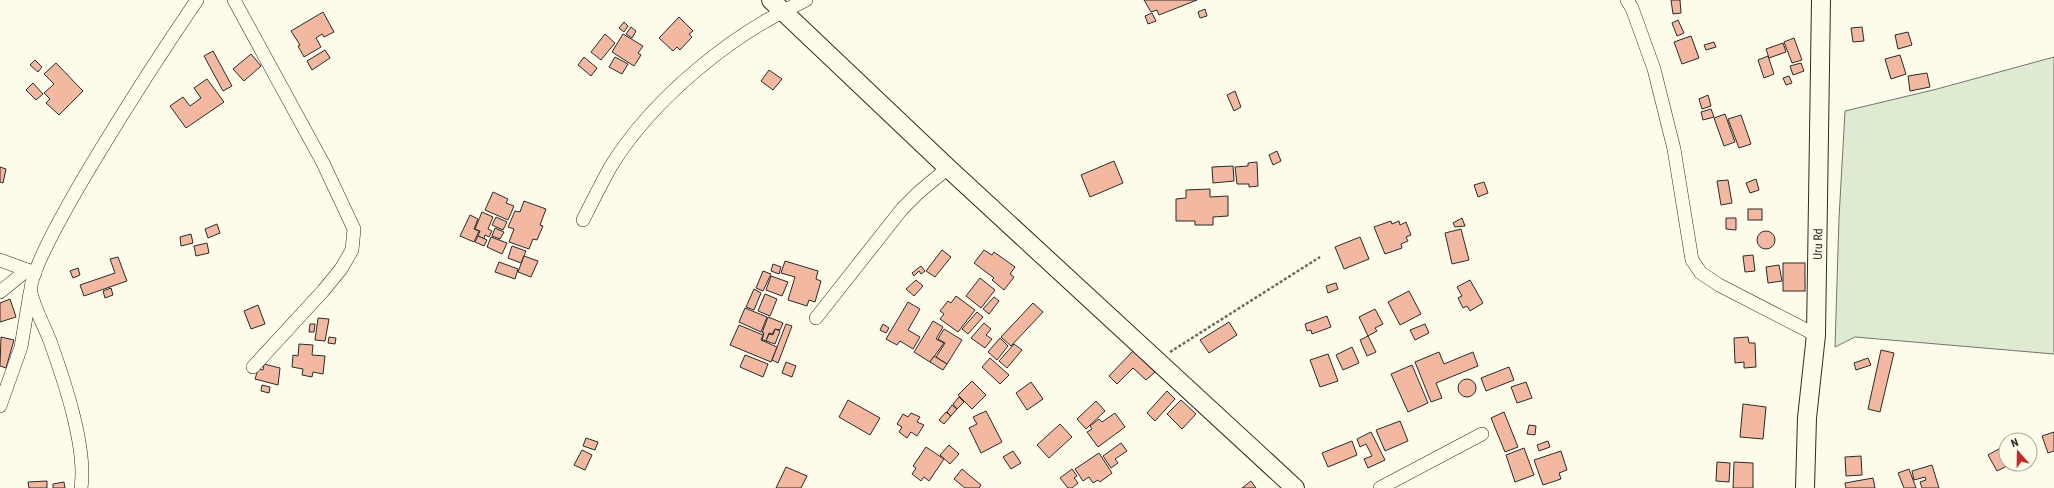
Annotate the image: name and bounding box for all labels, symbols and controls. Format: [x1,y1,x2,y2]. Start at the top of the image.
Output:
street label: Uru Rd [1811,228,1825,260]
north arrow [1998,432,2038,472]
text: N [2009,436,2020,450]

